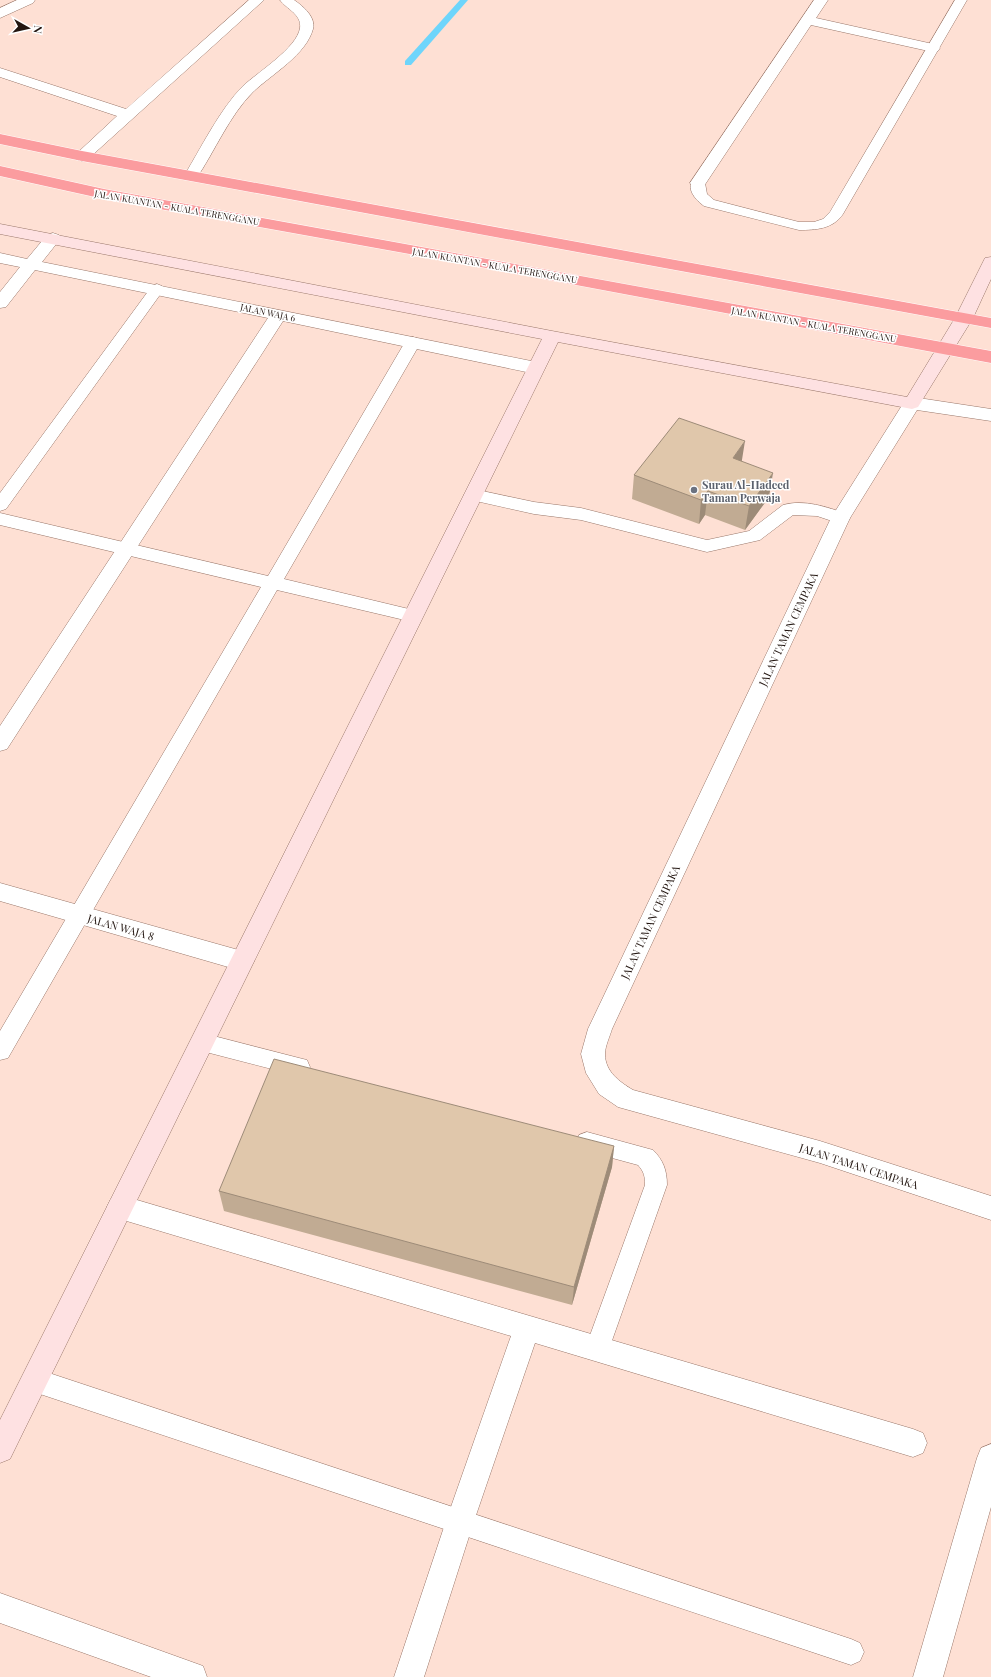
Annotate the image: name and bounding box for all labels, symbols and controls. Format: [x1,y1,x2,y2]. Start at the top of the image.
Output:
north arrow [8,8,48,48]
text: N [30,24,46,34]
street label: JALAN KUANTAN - KUALA TERENGGANU [93,186,260,227]
street label: JALAN KUANTAN - KUALA TERENGGANU [411,244,578,285]
street label: JALAN WAJA 6 [238,300,297,324]
street label: JALAN KUANTAN - KUALA TERENGGANU [730,303,897,344]
place label: Surau Al-Hadeed Taman Perwaja [702,477,790,505]
marker: Surau Al-Hadeed Taman Perwaja [689,485,699,495]
street label: JALAN TAMAN CEMPAKA [755,570,821,689]
street label: JALAN TAMAN CEMPAKA [617,863,683,982]
street label: JALAN WAJA 8 [85,910,156,944]
street label: JALAN TAMAN CEMPAKA [797,1139,920,1192]

